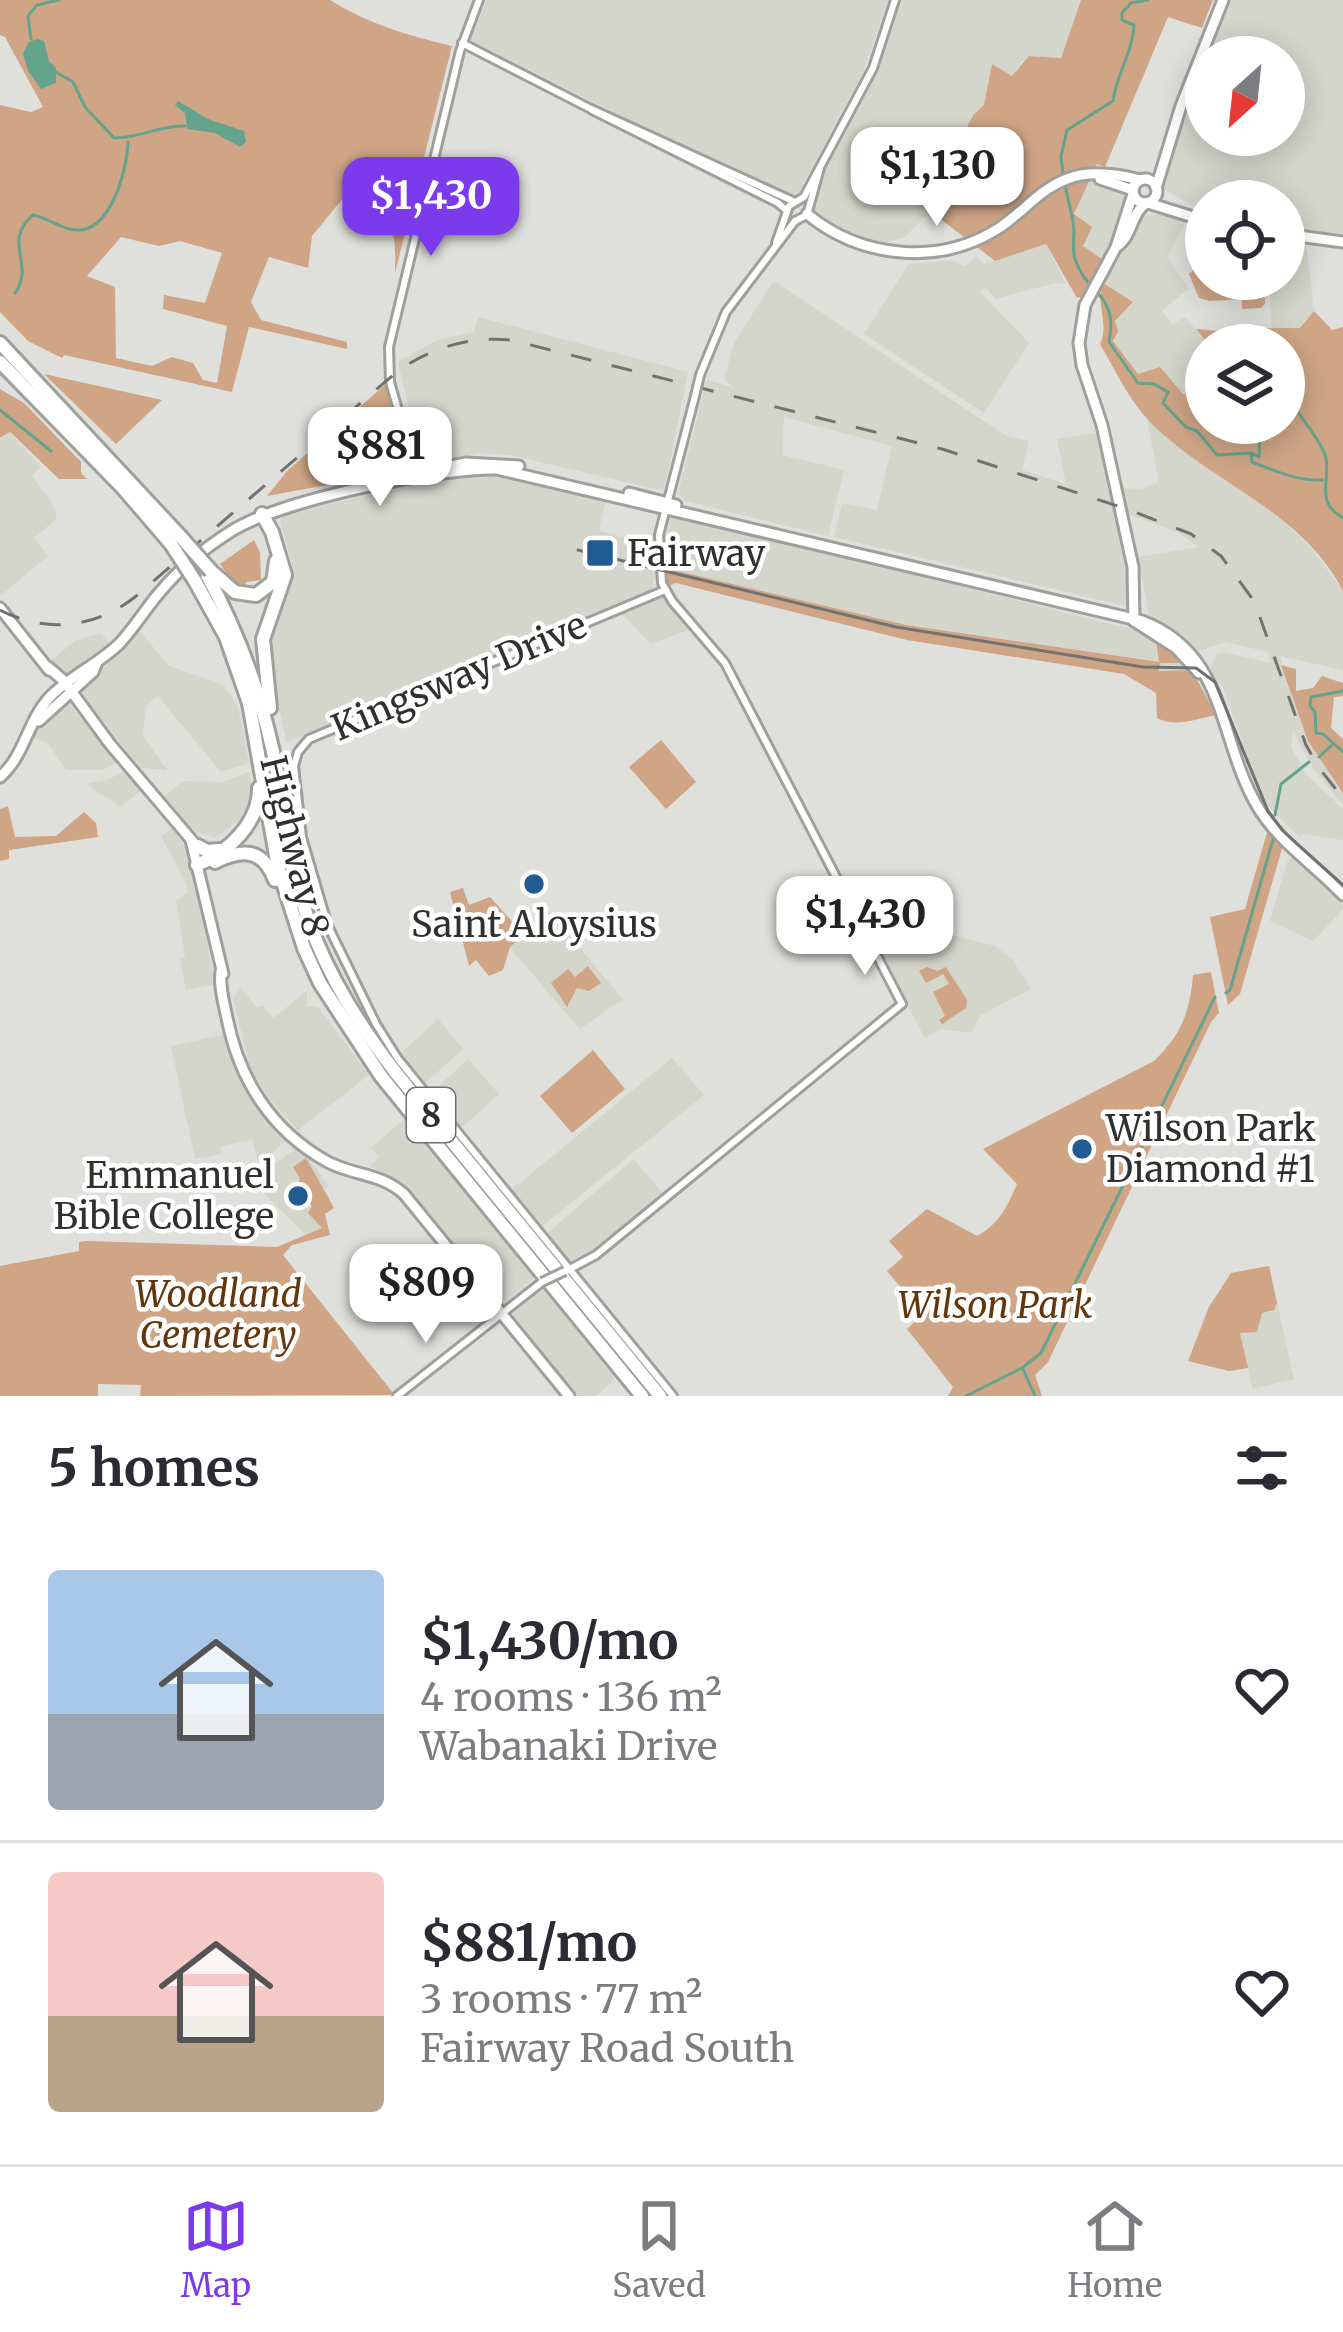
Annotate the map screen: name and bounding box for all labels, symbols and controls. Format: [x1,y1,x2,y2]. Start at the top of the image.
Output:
north arrow [1185,36,1305,156]
map controls [1185,36,1305,444]
pin: $1,130 [839,127,1035,229]
text: $1,130 [878,141,996,190]
pin: $1,430 [333,157,529,259]
text: $1,430 [369,171,493,220]
button: locate [1185,180,1305,300]
button: layers [1185,324,1305,444]
pin: $881 [309,407,451,509]
text: $881 [335,421,425,470]
place label: Fairway [627,531,766,576]
marker: Fairway [584,537,616,569]
street label: Kingsway Drive [325,603,593,750]
street label: Highway 8 [250,751,339,941]
marker: Saint Aloysius [521,871,547,897]
pin: $1,430 [767,876,963,978]
text: $1,430 [803,890,927,939]
place label: Saint Aloysius [411,902,657,947]
road number: 8 [407,1088,455,1142]
place label: Wilson Park Diamond #1 [1105,1106,1316,1192]
marker: Wilson Park Diamond #1 [1069,1136,1095,1162]
place label: Emmanuel Bible College [54,1153,274,1239]
marker: Emmanuel Bible College [285,1183,311,1209]
pin: $809 [355,1244,497,1346]
text: $809 [376,1258,476,1307]
park label: Woodland Cemetery [134,1272,302,1358]
park label: Wilson Park [898,1283,1093,1328]
icon: filters [1229,1435,1295,1501]
text: 5 homes [48,1436,260,1500]
text: $1,430/mo [420,1609,678,1673]
icon: home [144,1618,288,1762]
icon: heart [1229,1657,1295,1723]
text: 4 rooms · 136 m² [420,1673,722,1722]
text: Wabanaki Drive [420,1722,717,1771]
text: $881/mo [420,1911,637,1975]
icon: home [144,1920,288,2064]
icon: heart [1229,1959,1295,2025]
text: 3 rooms · 77 m² [420,1975,702,2024]
text: Fairway Road South [420,2024,794,2073]
tab: Map [181,2193,251,2306]
tab: Saved [612,2193,706,2306]
tab: Home [1067,2193,1162,2306]

